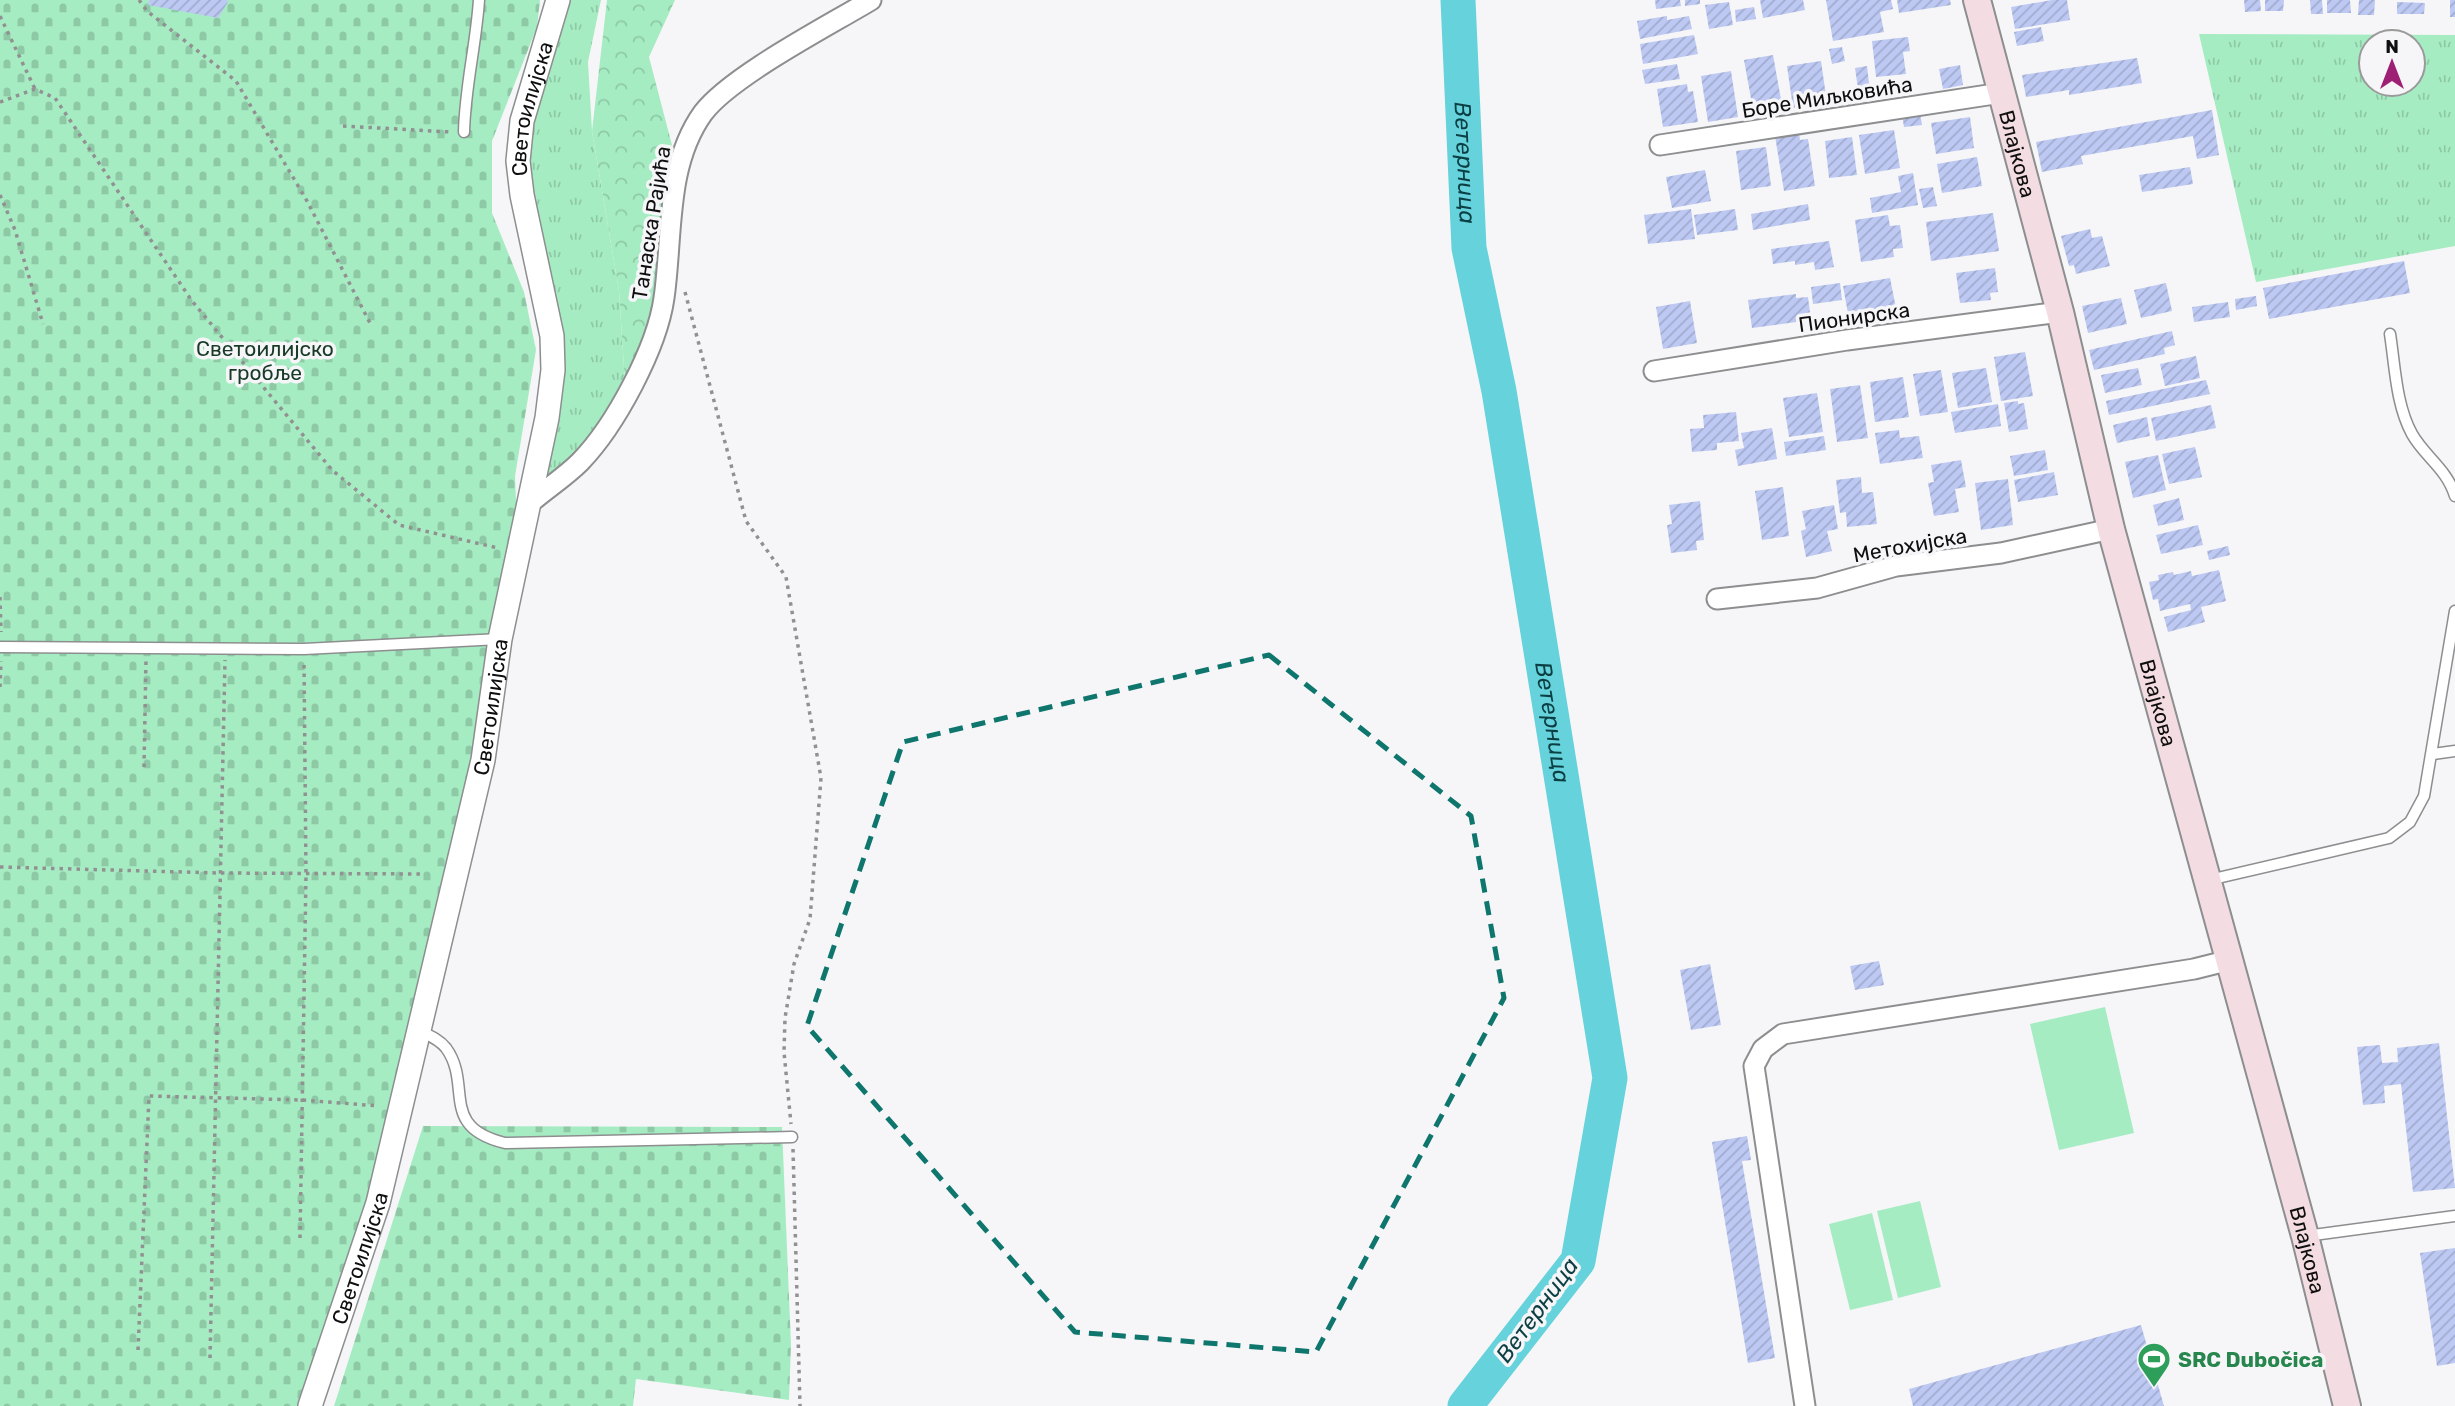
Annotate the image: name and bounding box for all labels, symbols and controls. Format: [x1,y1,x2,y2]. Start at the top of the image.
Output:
north arrow [2357,28,2427,98]
text: N [2385,35,2399,58]
street label: Светоилијска [505,38,558,178]
street label: Боре Миљковића [1740,71,1914,123]
water label: Ветерница [1449,101,1482,225]
street label: Влајкова [1994,107,2041,200]
street label: Танаска Рајића [626,144,676,302]
street label: Пионирска [1797,297,1911,337]
park label: Светоилијско гробље [196,336,334,385]
street label: Метохијска [1851,523,1969,567]
street label: Светоилијска [467,637,512,778]
street label: Влајкова [2135,656,2183,749]
water label: Ветерница [1529,660,1576,785]
street label: Светоилијска [326,1190,393,1327]
street label: Влајкова [2285,1203,2331,1296]
water label: Ветерница [1490,1252,1584,1368]
sports icon: SRC Dubočica [2135,1340,2173,1389]
place label: SRC Dubočica [2178,1347,2323,1372]

